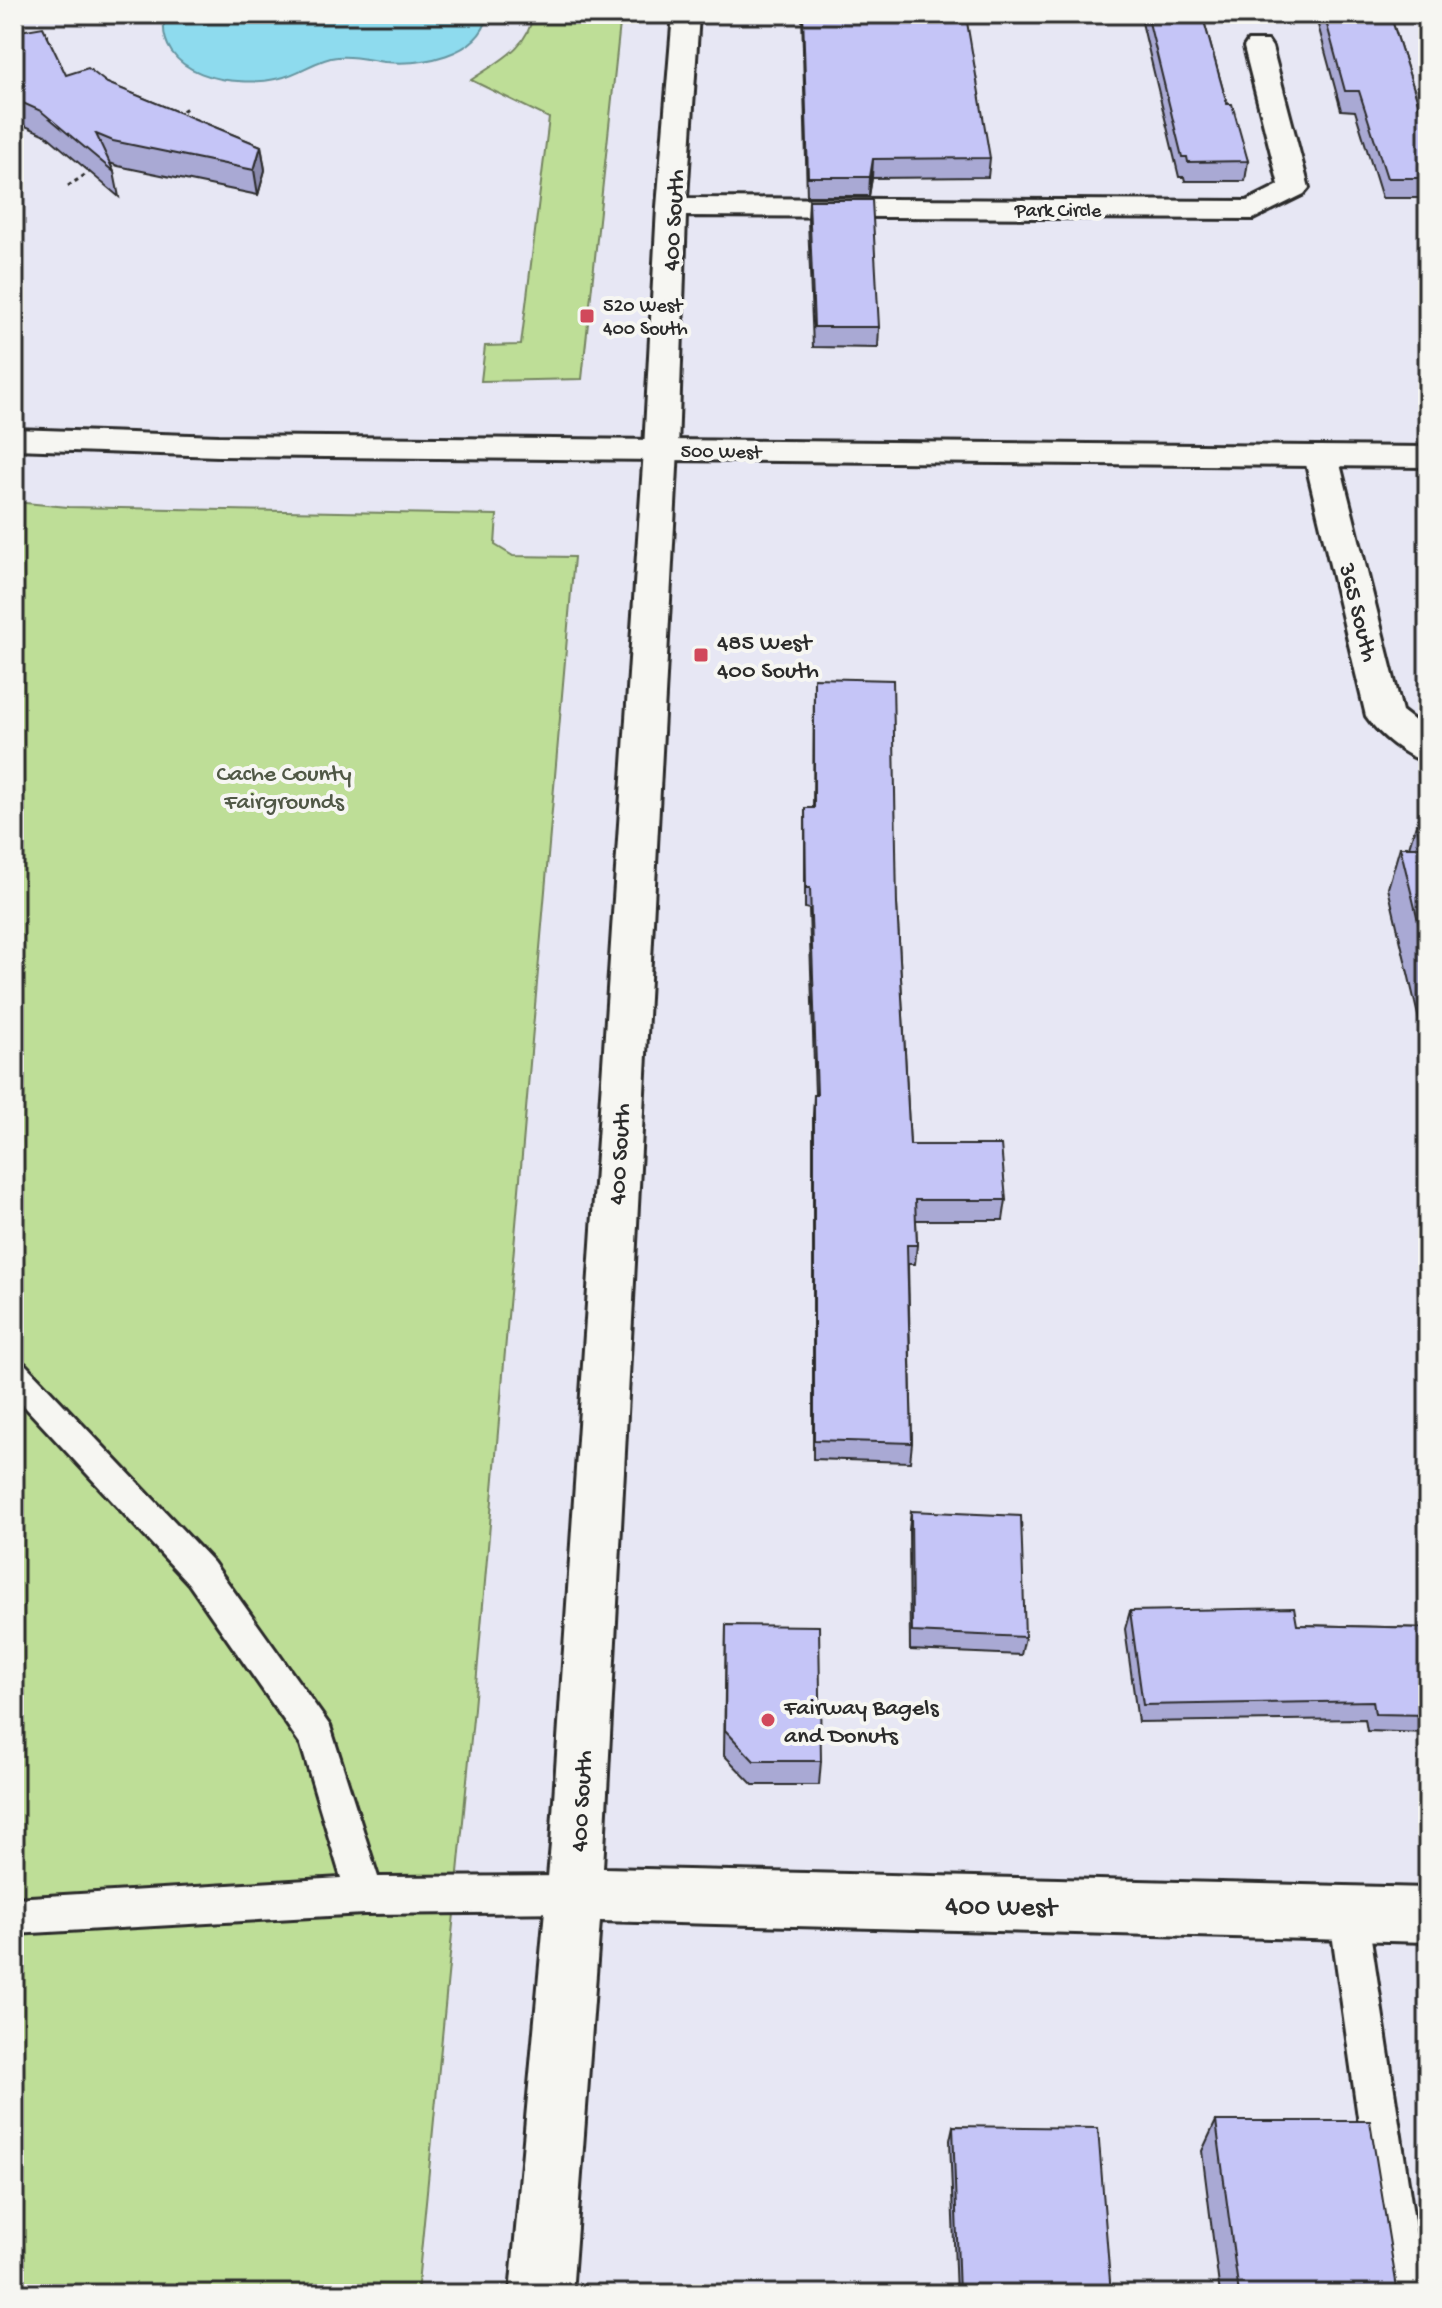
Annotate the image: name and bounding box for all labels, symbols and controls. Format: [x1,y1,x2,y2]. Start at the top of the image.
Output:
street label: 400 South [658,168,693,272]
street label: Park Circle [1014,201,1102,224]
place label: 520 West 400 South [603,296,688,342]
marker: 520 West 400 South [578,307,596,325]
street label: 500 West [680,441,763,466]
street label: 365 South [1330,560,1383,665]
place label: 485 West 400 South [717,630,819,687]
marker: 485 West 400 South [692,646,710,664]
park label: Cache County Fairgrounds [216,761,352,818]
street label: 400 South [604,1102,639,1206]
place label: Fairway Bagels and Donuts [783,1695,940,1752]
marker: Fairway Bagels and Donuts [759,1711,777,1729]
street label: 400 South [566,1749,601,1853]
street label: 400 West [945,1891,1060,1926]

